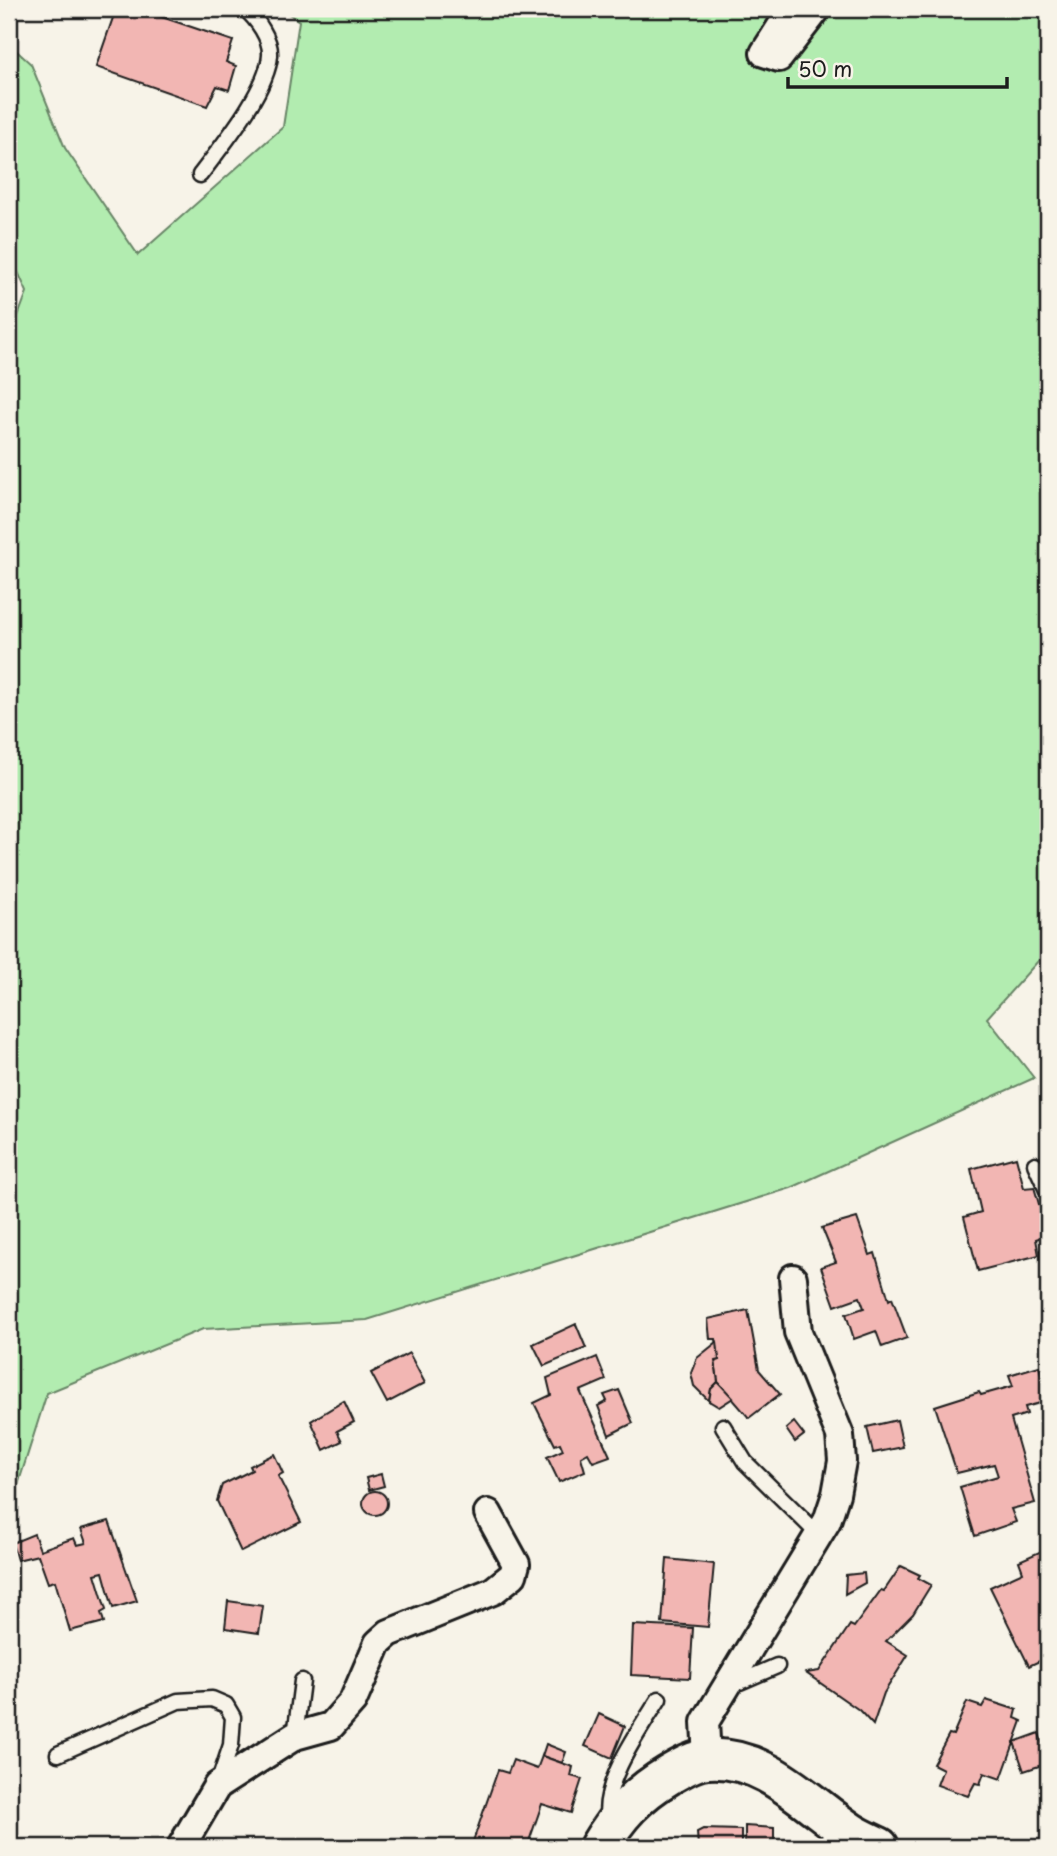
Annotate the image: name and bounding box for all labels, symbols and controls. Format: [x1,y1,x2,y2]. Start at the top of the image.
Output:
scale bar [788,46,1006,90]
text: 50 m [798,52,852,84]

